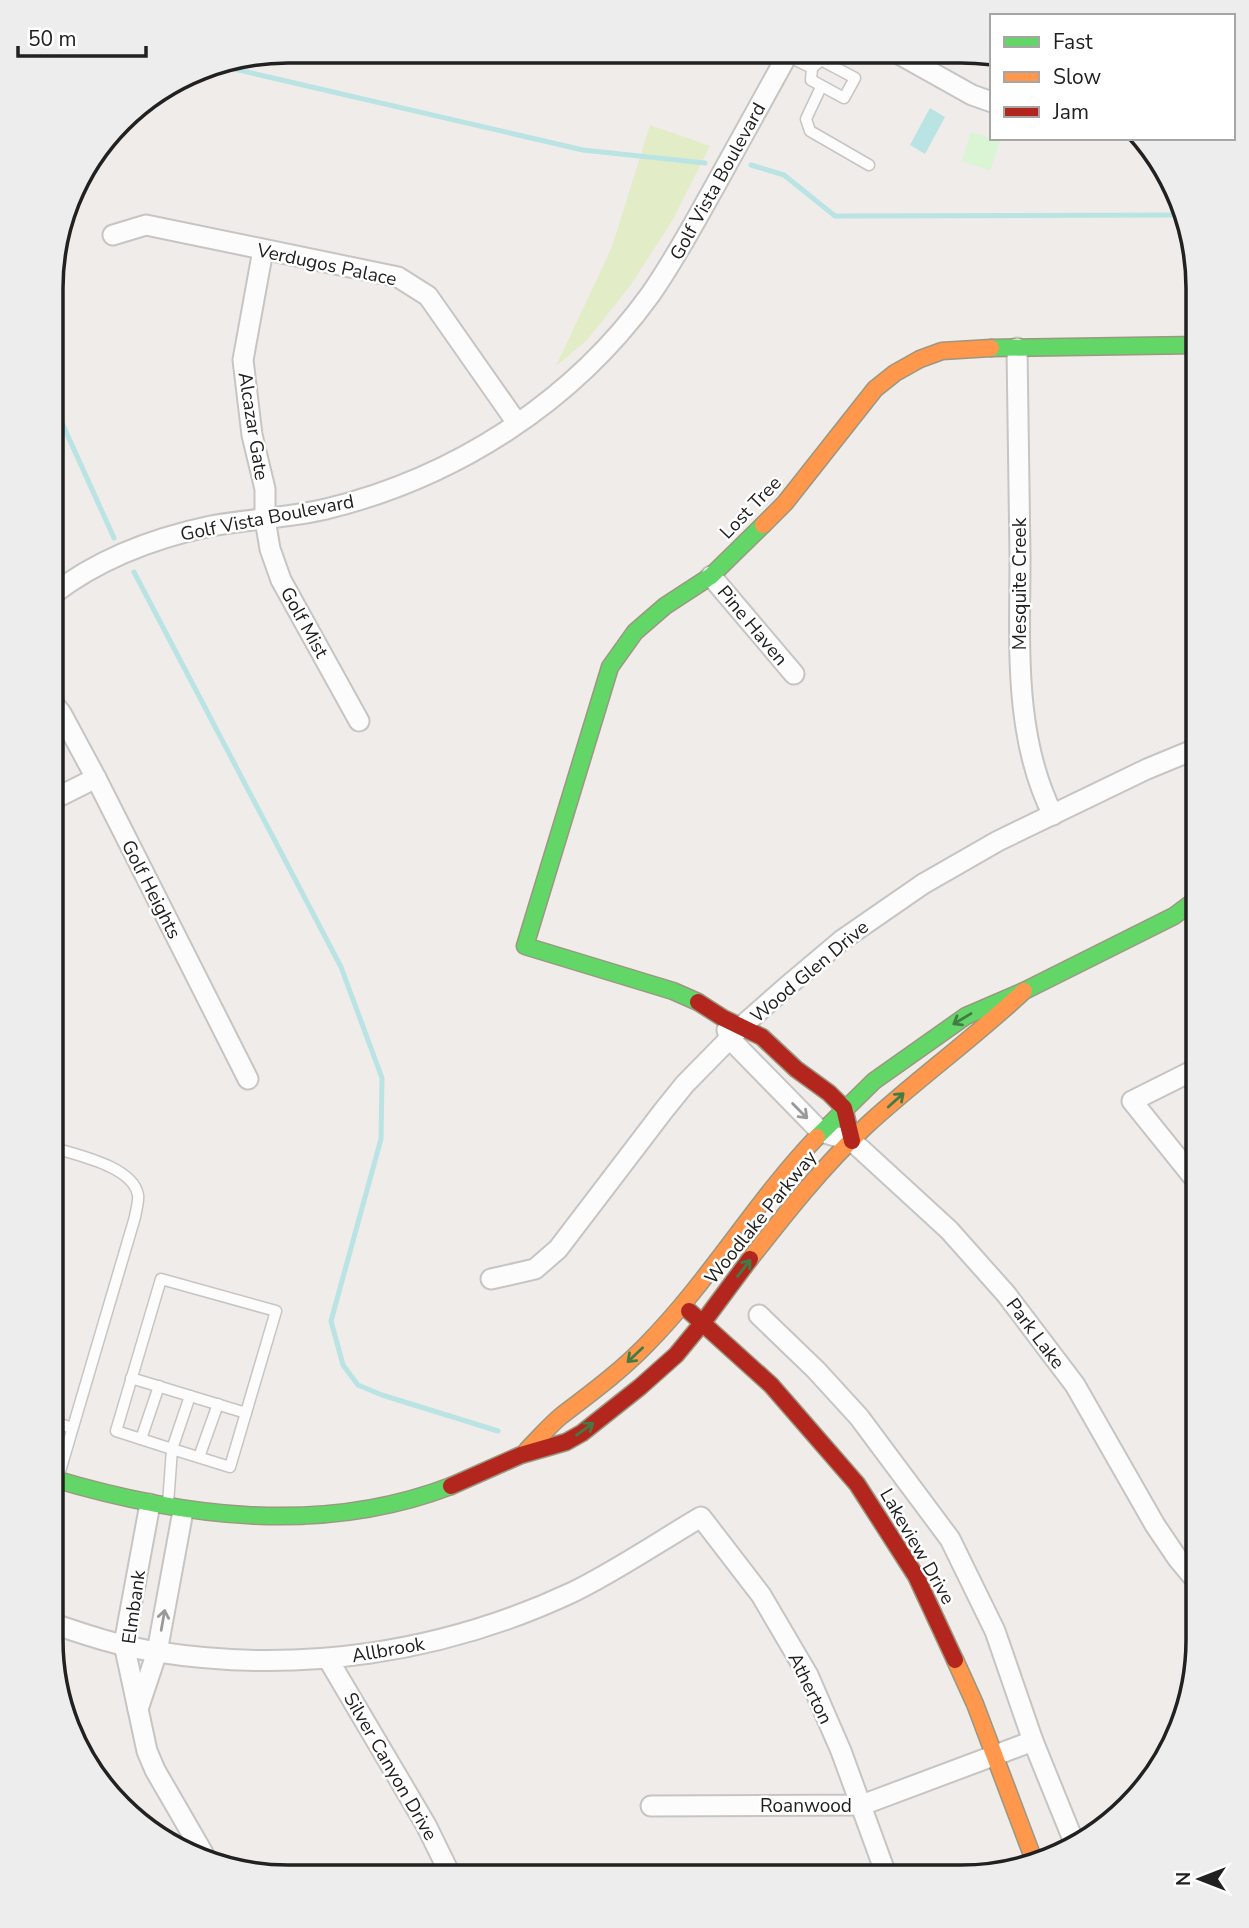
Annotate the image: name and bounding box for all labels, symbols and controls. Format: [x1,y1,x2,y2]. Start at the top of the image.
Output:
scale bar [18,14,145,58]
legend [990,14,1235,140]
text: 50 m [28,25,77,53]
text: Fast [1053,28,1093,56]
text: Slow [1053,63,1102,91]
street label: Golf Vista Boulevard [664,98,772,265]
text: Jam [1052,98,1089,126]
street label: Verdugos Palace [254,237,399,292]
street label: Alcazar Gate [232,370,274,482]
street label: Lost Tree [714,471,787,545]
street label: Golf Vista Boulevard [178,488,356,548]
street label: Mesquite Creek [1007,517,1033,650]
street label: Pine Haven [711,580,793,671]
street label: Golf Mist [274,582,334,663]
street label: Golf Heights [115,836,187,943]
street label: Wood Glen Drive [745,915,874,1029]
one-way arrow [953,1012,973,1026]
one-way arrow [887,1092,904,1109]
one-way arrow [791,1102,808,1119]
street label: Woodlake Parkway [699,1145,823,1290]
one-way arrow [736,1260,751,1278]
street label: Park Lake [1000,1293,1070,1374]
one-way arrow [626,1347,644,1363]
one-way arrow [575,1422,594,1437]
street label: Lakeview Drive [873,1484,961,1609]
street label: Elmbank [116,1568,152,1646]
one-way arrow [157,1609,170,1632]
street label: Allbrook [350,1631,427,1669]
street label: Atherton [782,1648,839,1728]
street label: Silver Canyon Drive [337,1688,443,1845]
street label: Roanwood [760,1793,852,1819]
north arrow [1165,1844,1235,1914]
text: N [1171,1872,1197,1886]

